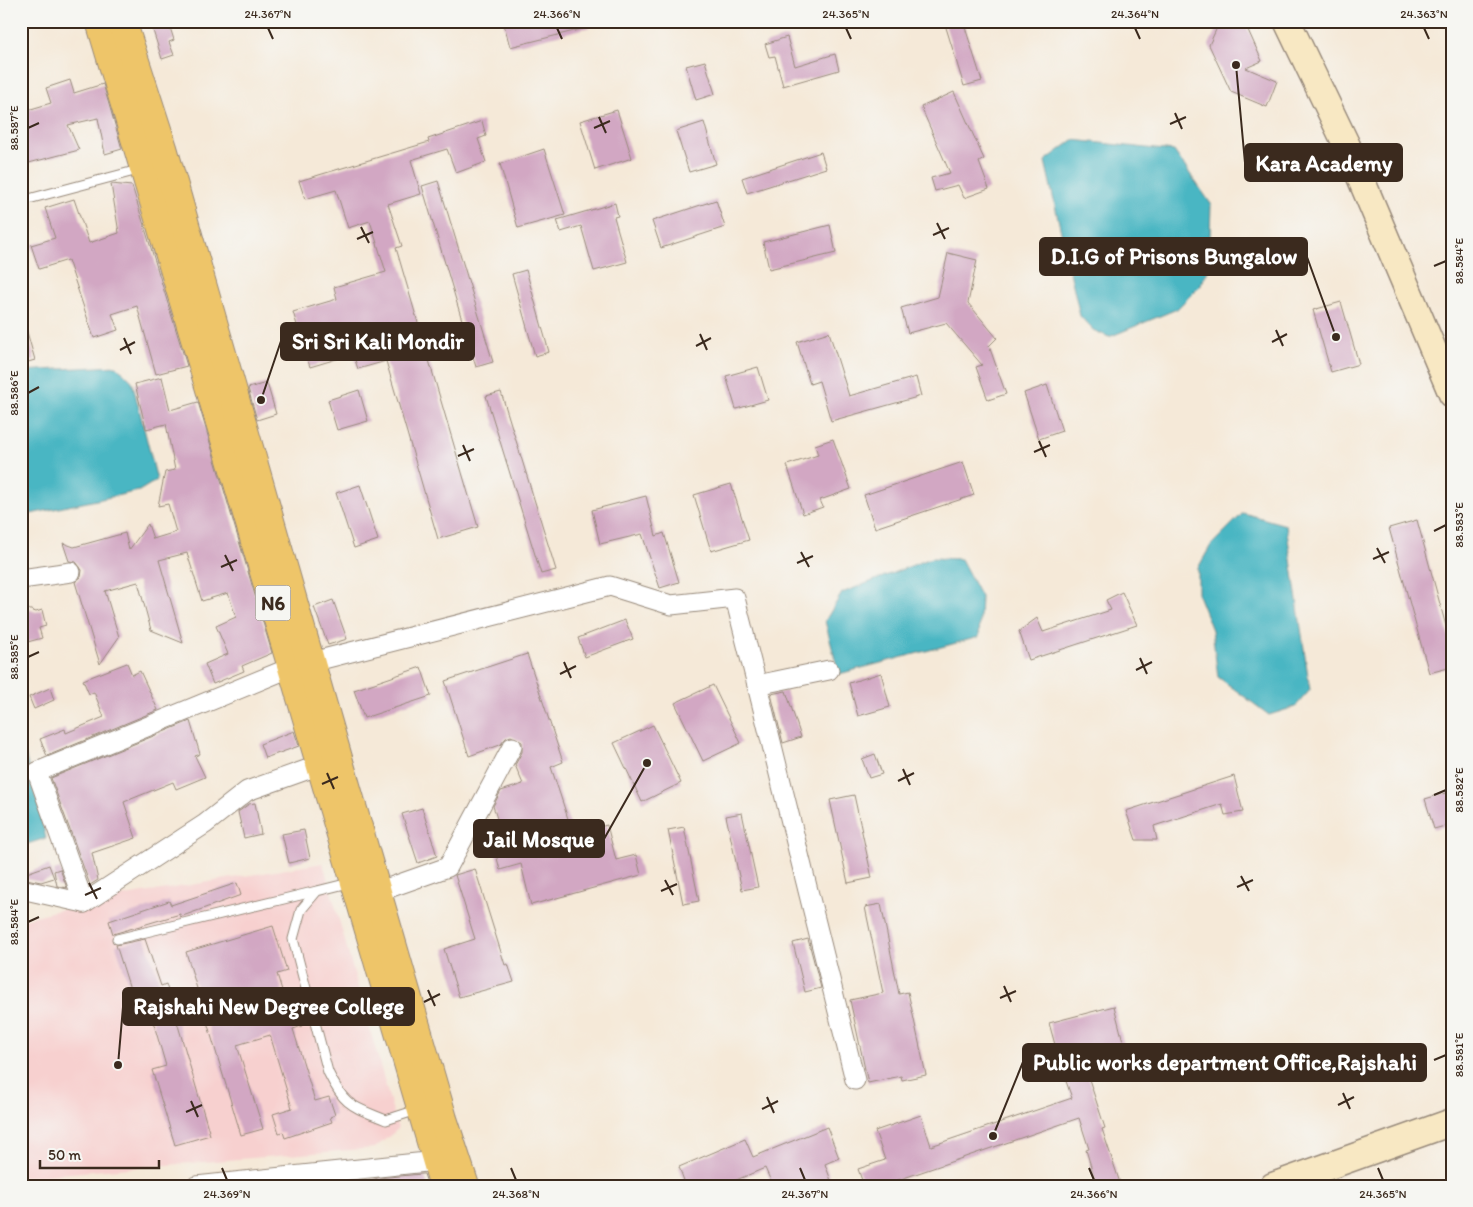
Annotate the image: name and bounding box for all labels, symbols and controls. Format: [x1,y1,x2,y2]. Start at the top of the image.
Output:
text: 24.367°N [245,7,291,21]
text: 24.366°N [533,7,581,21]
text: 24.365°N [822,7,870,21]
text: 24.364°N [1111,7,1159,21]
text: 24.363°N [1400,7,1448,21]
text: 88.587°E [7,105,21,151]
callout: Kara Academy [1245,144,1402,181]
text: Kara Academy [1256,150,1393,177]
text: 88.584°E [1452,237,1466,284]
callout: D.I.G of Prisons Bungalow [1040,238,1307,275]
text: D.I.G of Prisons Bungalow [1051,243,1297,270]
callout: Sri Sri Kali Mondir [281,323,474,360]
text: Sri Sri Kali Mondir [292,328,465,355]
text: 88.586°E [7,370,21,416]
text: 88.583°E [1452,502,1466,548]
road number: N6 [256,586,290,620]
text: 88.585°E [7,634,21,680]
text: 88.582°E [1452,767,1466,813]
callout: Jail Mosque [474,820,604,857]
text: Jail Mosque [482,826,595,853]
text: 88.584°E [7,898,21,945]
callout: Rajshahi New Degree College [123,988,414,1025]
text: Rajshahi New Degree College [134,993,404,1020]
text: 88.581°E [1452,1032,1466,1077]
callout: Public works department Office,Rajshahi [1023,1044,1426,1081]
text: Public works department Office,Rajshahi [1033,1049,1417,1076]
scale bar [40,1137,159,1169]
text: 50 m [48,1146,81,1164]
text: 24.369°N [203,1187,251,1201]
text: 24.368°N [492,1187,540,1201]
text: 24.367°N [782,1187,828,1201]
text: 24.366°N [1070,1187,1118,1201]
text: 24.365°N [1359,1187,1407,1201]

